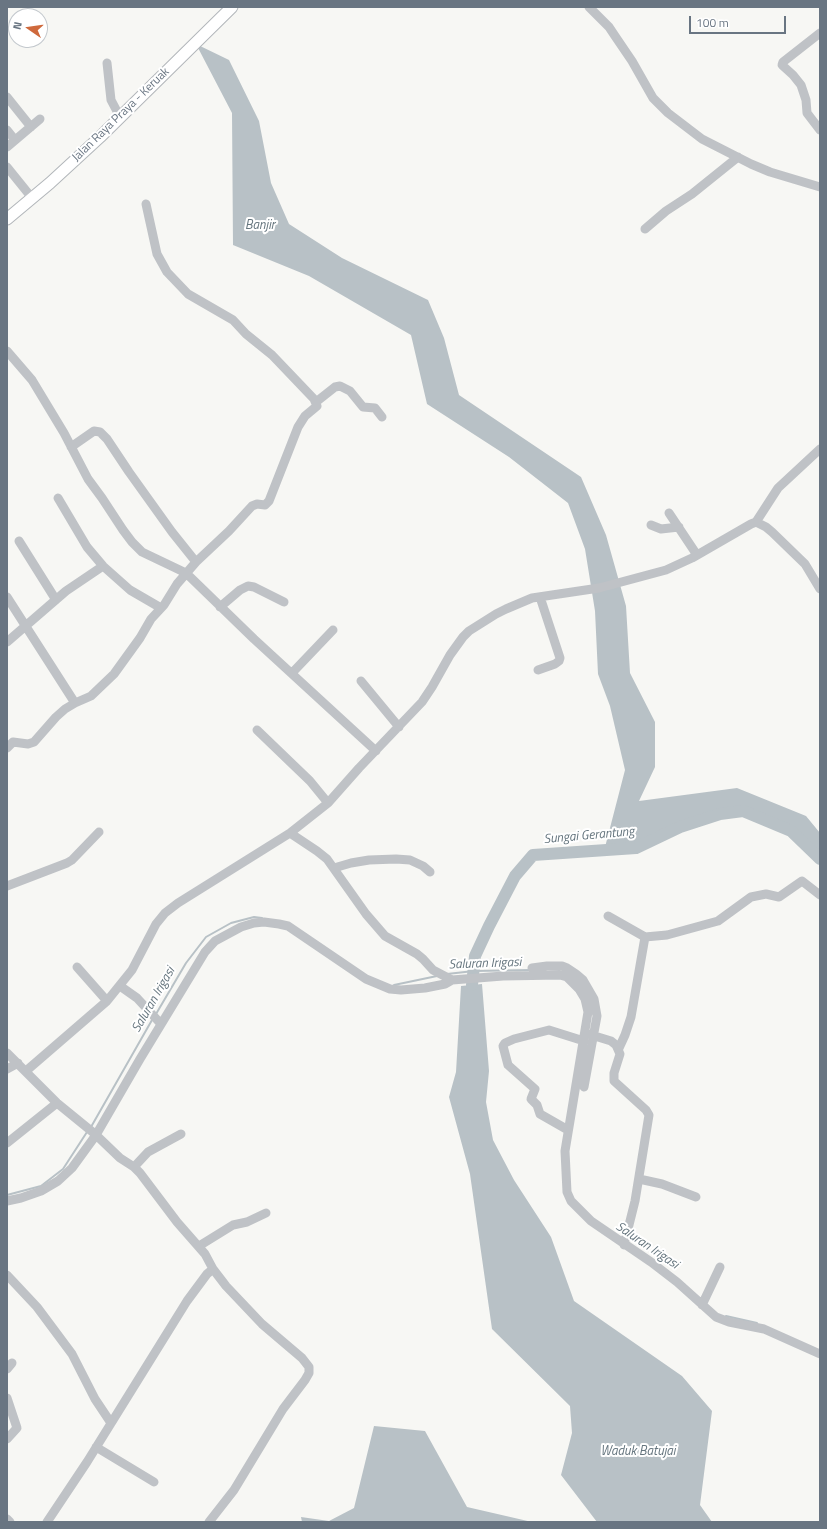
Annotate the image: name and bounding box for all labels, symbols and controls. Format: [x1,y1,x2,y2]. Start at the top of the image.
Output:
north arrow [8,8,48,48]
scale bar [691,8,788,34]
text: 100 m [696,13,729,32]
text: N [9,20,26,31]
street label: Jalan Raya Praya - Keruak [69,65,173,165]
water label: Banjir [245,218,275,234]
water label: Sungai Gerantung [543,824,635,848]
water label: Saluran Irigasi [448,955,522,973]
water label: Saluran Irigasi [129,965,179,1035]
water label: Saluran Irigasi [613,1219,681,1273]
water label: Waduk Batujai [600,1444,676,1460]

